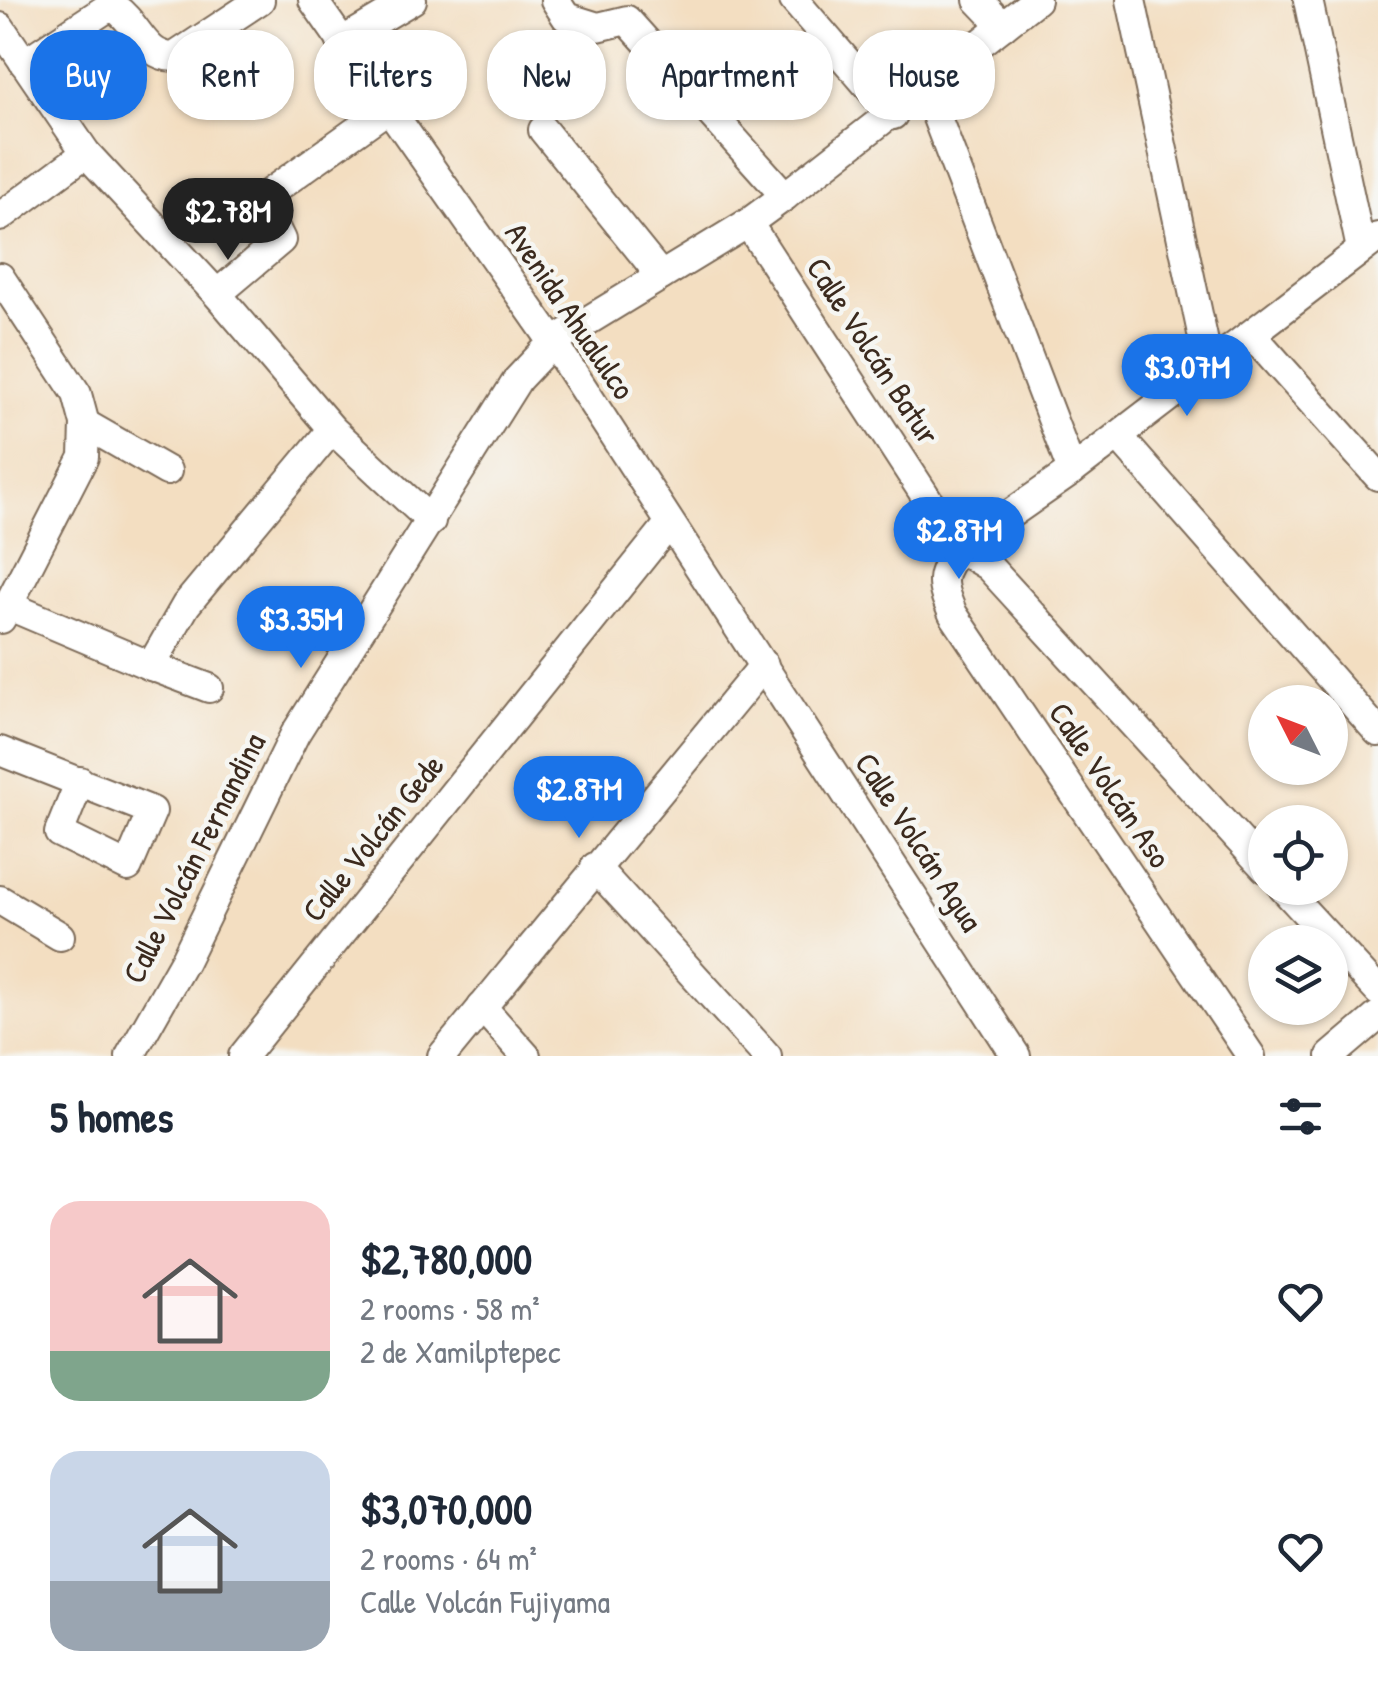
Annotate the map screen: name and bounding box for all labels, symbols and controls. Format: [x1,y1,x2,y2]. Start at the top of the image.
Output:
chip: Buy [30,30,147,120]
chip: Rent [167,30,294,120]
chip: Filters [314,30,467,120]
chip: New [487,30,606,120]
chip: Apartment [626,30,833,120]
chip: House [853,30,995,120]
pin: $2.78M [147,178,309,263]
text: $2.78M [185,189,271,232]
street label: Avenida Ahualulco [495,214,646,408]
street label: Calle Volcán Batur [797,249,950,453]
pin: $3.07M [1106,334,1268,419]
text: $3.07M [1144,345,1230,388]
pin: $2.87M [878,497,1040,582]
text: $2.87M [916,508,1002,551]
pin: $3.35M [220,586,382,671]
text: $3.35M [259,597,343,640]
north arrow [1248,685,1348,785]
map controls [1248,685,1348,1025]
street label: Calle Volcán Aso [1039,694,1182,876]
street label: Calle Volcán Fernandina [112,725,275,990]
street label: Calle Volcán Agua [845,744,993,940]
street label: Calle Volcán Gede [292,745,454,930]
pin: $2.87M [498,756,660,841]
text: $2.87M [536,767,622,810]
button: locate [1248,805,1348,905]
button: layers [1248,925,1348,1025]
text: 5 homes [50,1088,173,1145]
icon: filters [1273,1089,1328,1144]
text: $2,780,000 [360,1230,532,1287]
icon: home [130,1241,250,1361]
icon: heart [1273,1274,1328,1329]
text: 2 rooms · 58 m² [360,1287,540,1330]
text: 2 de Xamilptepec [360,1330,560,1373]
text: $3,070,000 [360,1480,532,1537]
icon: home [130,1491,250,1611]
icon: heart [1273,1524,1328,1579]
text: 2 rooms · 64 m² [360,1537,537,1580]
text: Calle Volcán Fujiyama [360,1580,610,1623]

